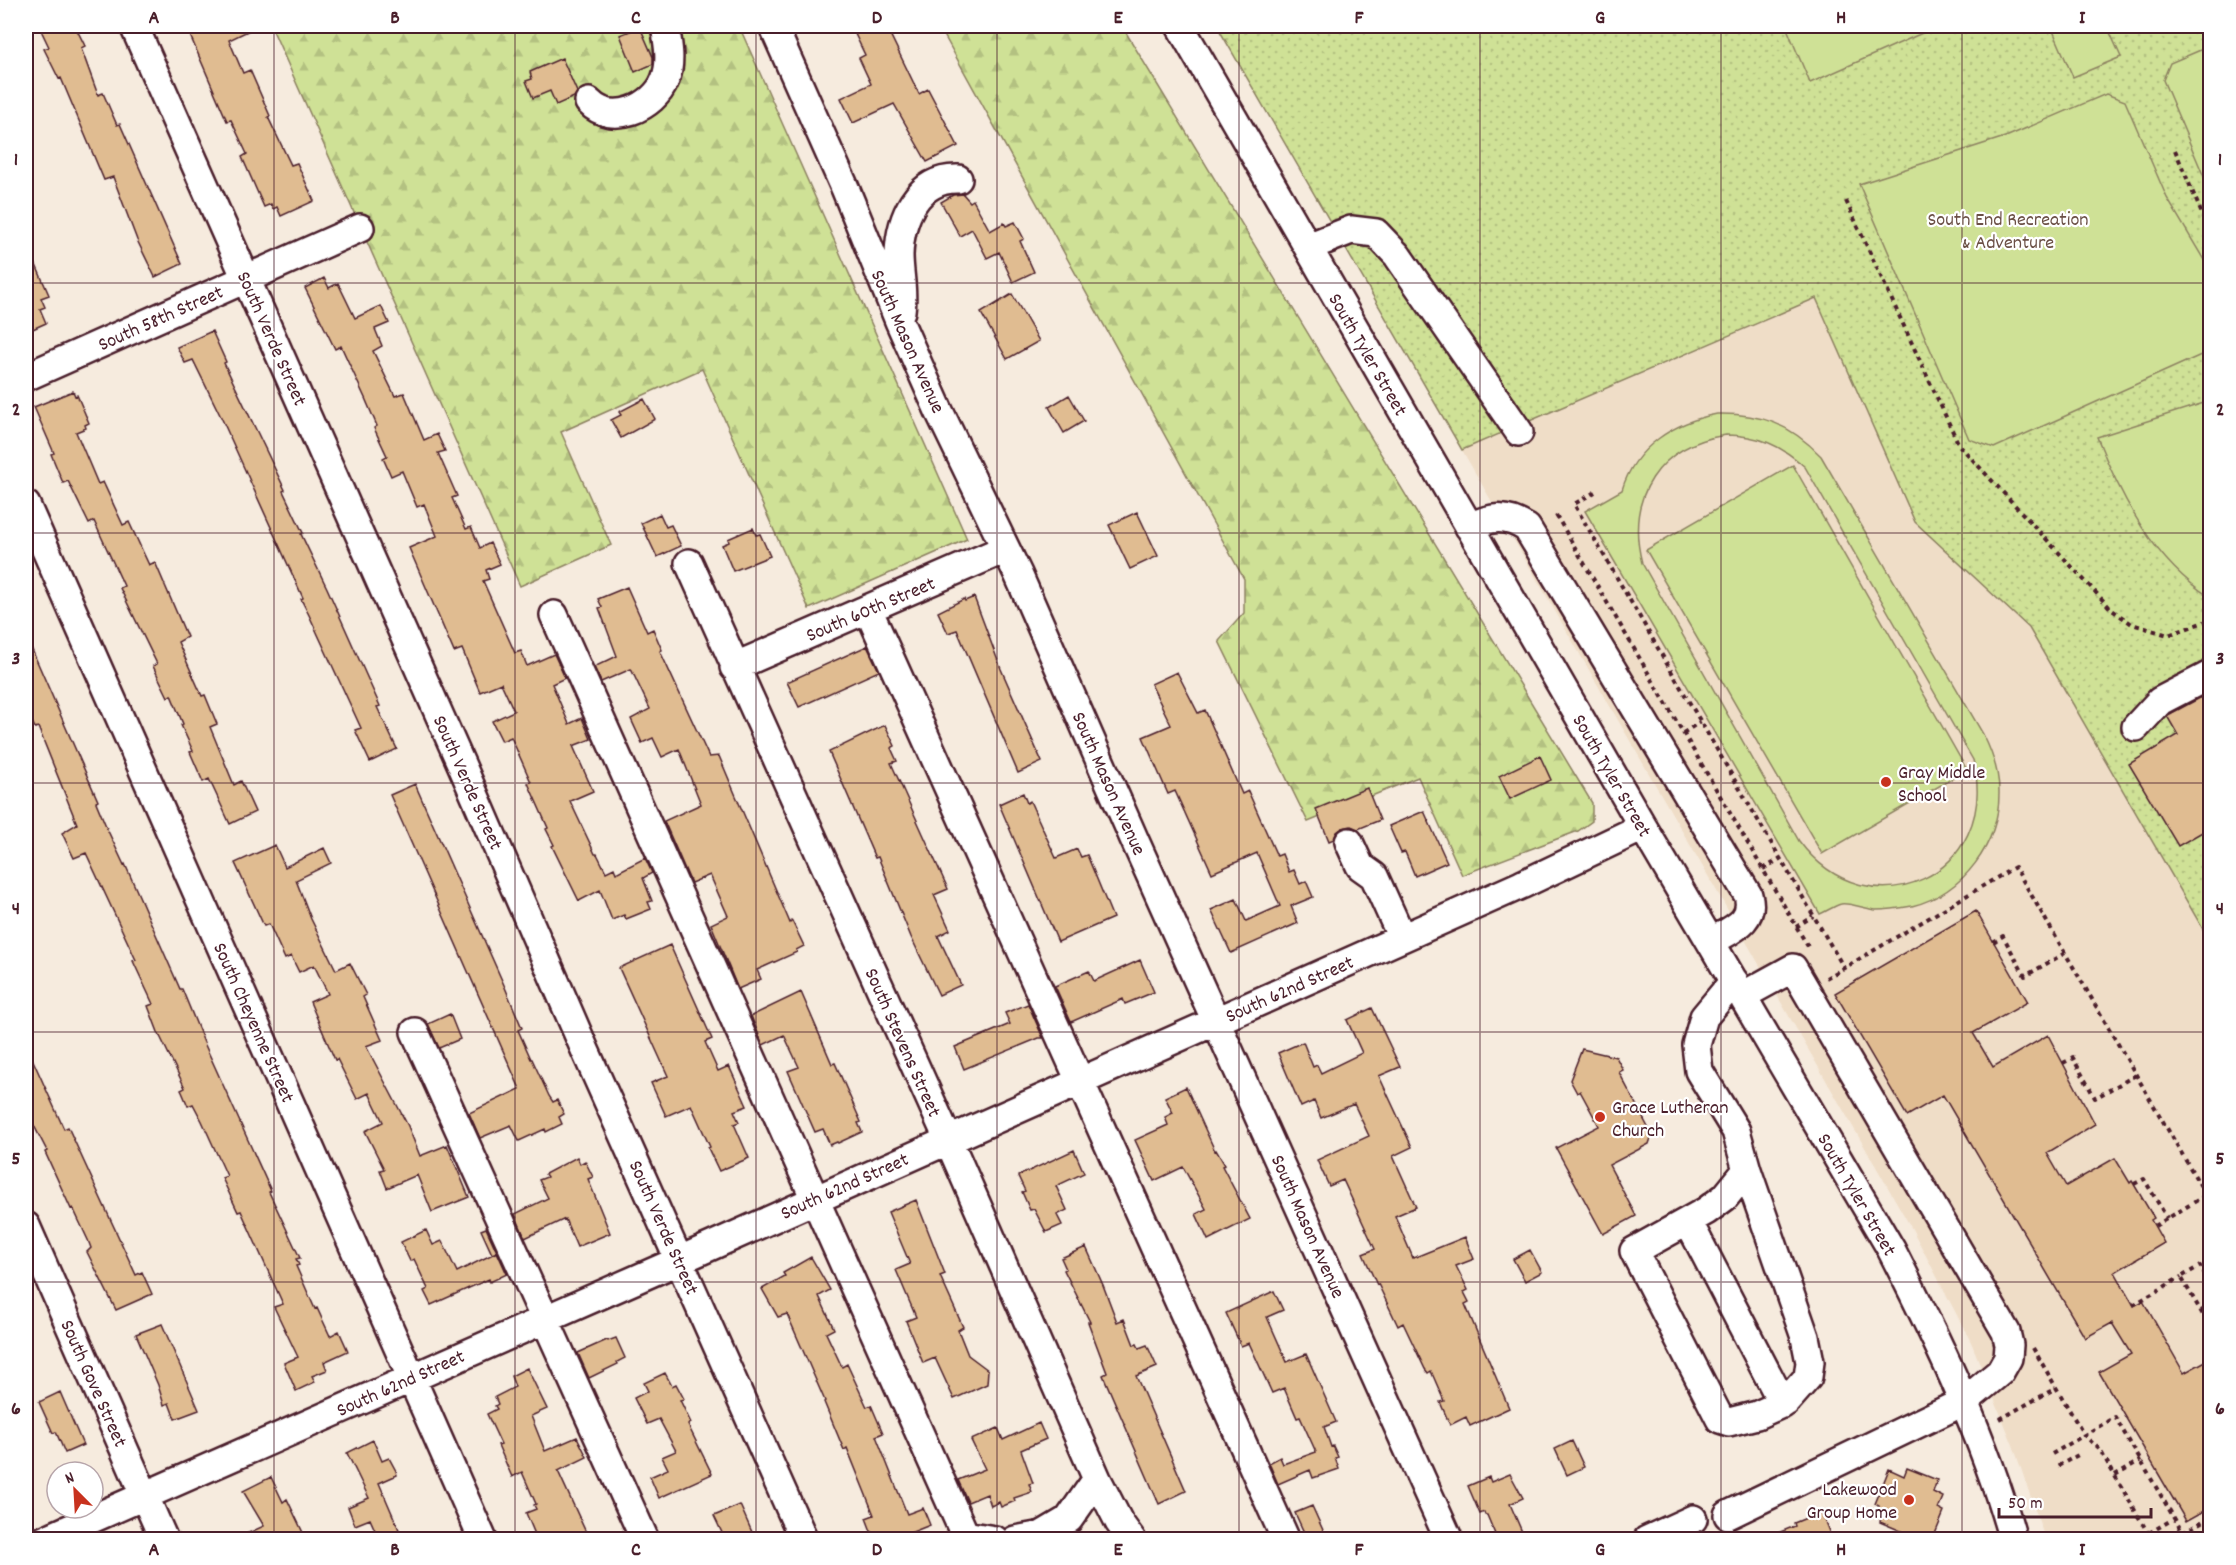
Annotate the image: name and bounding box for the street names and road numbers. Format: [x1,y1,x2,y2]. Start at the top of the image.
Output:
street label: South Mason Avenue [862,266,951,419]
street label: South Verde Street [228,267,312,411]
street label: South 58th Street [94,280,228,360]
street label: South Tyler Street [1320,289,1413,422]
street label: South 60th Street [802,571,940,651]
street label: South Mason Avenue [1063,708,1152,861]
street label: South Tyler Street [1564,710,1657,843]
street label: South Verde Street [424,711,508,855]
street label: South Cheyenne Street [204,939,300,1108]
street label: South 62nd Street [1222,950,1359,1032]
street label: South Stevens Street [856,964,947,1122]
street label: South Tyler Street [1809,1129,1902,1262]
street label: South 62nd Street [777,1147,914,1229]
street label: South Mason Avenue [1262,1151,1351,1304]
street label: South Verde Street [620,1156,704,1300]
street label: South Gove Street [52,1316,133,1452]
street label: South 62nd Street [333,1344,470,1426]

